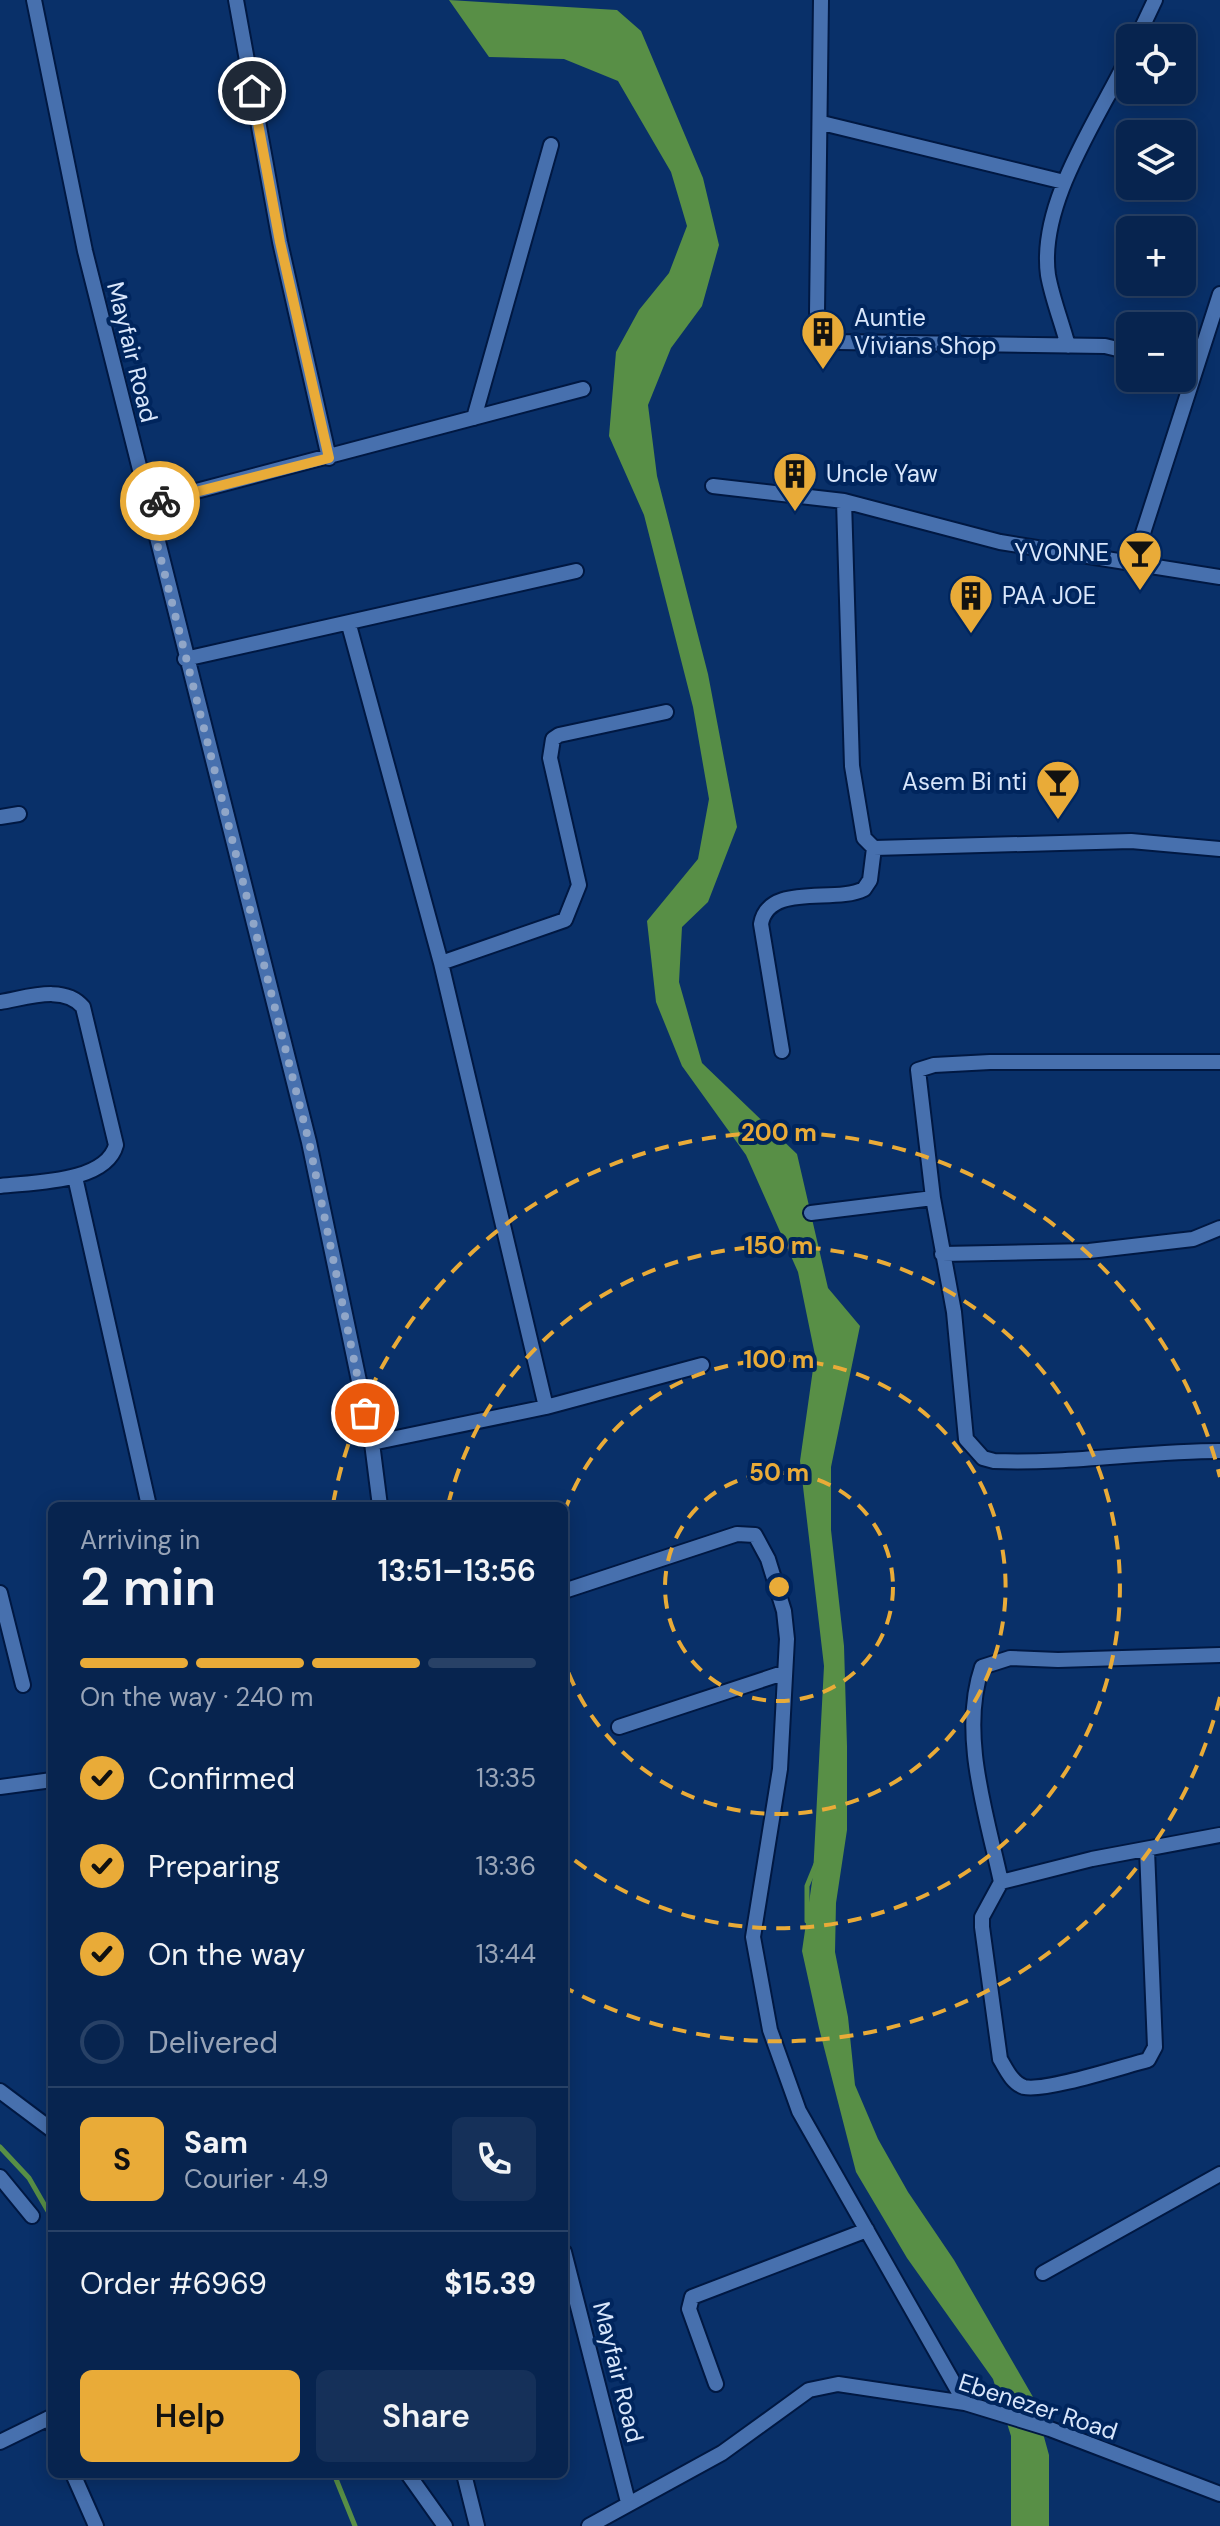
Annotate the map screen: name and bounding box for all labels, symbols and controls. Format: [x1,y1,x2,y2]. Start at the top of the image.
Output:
map controls [1116,24,1196,392]
button: locate [1116,24,1196,104]
pin [218,57,286,125]
icon: home [230,69,274,113]
button: layers [1116,120,1196,200]
button: + [1116,216,1196,296]
street label: Mayfair Road [100,278,165,425]
place label: Auntie Vivians Shop [854,302,996,361]
building icon: Auntie Vivians Shop [799,308,847,371]
button: − [1116,312,1196,392]
building icon: Uncle Yaw [771,450,819,513]
place label: Uncle Yaw [826,458,938,489]
courier [120,461,200,541]
icon: bike [138,479,182,523]
bar icon: YVONNE [1116,529,1164,592]
place label: YVONNE [1014,537,1109,568]
building icon: PAA JOE [947,572,995,635]
place label: PAA JOE [1002,580,1096,611]
bar icon: Asem Bi nti [1034,758,1082,821]
place label: Asem Bi nti [902,766,1027,797]
text: 200 m [741,1117,817,1148]
text: 150 m [745,1230,813,1261]
text: 100 m [744,1344,814,1375]
pin [331,1379,399,1447]
icon: bag [343,1391,387,1435]
text: 50 m [749,1457,809,1488]
text: Arriving in [80,1523,200,1557]
text: 13:51–13:56 [378,1551,536,1590]
text: 2 min [80,1553,216,1621]
centre of rings [765,1573,793,1601]
text: On the way · 240 m [80,1680,314,1714]
icon: check [80,1756,124,1800]
text: Confirmed [148,1759,295,1798]
text: 13:35 [476,1761,536,1795]
icon: check [80,1844,124,1888]
text: Preparing [148,1847,280,1886]
text: 13:36 [476,1849,536,1883]
icon: check [80,1932,124,1976]
text: On the way [148,1935,305,1974]
text: 13:44 [476,1937,536,1971]
text: Delivered [148,2023,278,2062]
button: phone [452,2117,536,2201]
text: Sam [184,2123,248,2162]
text: S [113,2140,131,2179]
text: Courier · 4.9 [184,2162,329,2196]
text: Order #6969 [80,2264,267,2303]
text: $15.39 [444,2264,536,2303]
street label: Mayfair Road [586,2298,651,2445]
street label: Ebenezer Road [955,2366,1122,2447]
button: Help [80,2370,300,2462]
button: Share [316,2370,536,2462]

